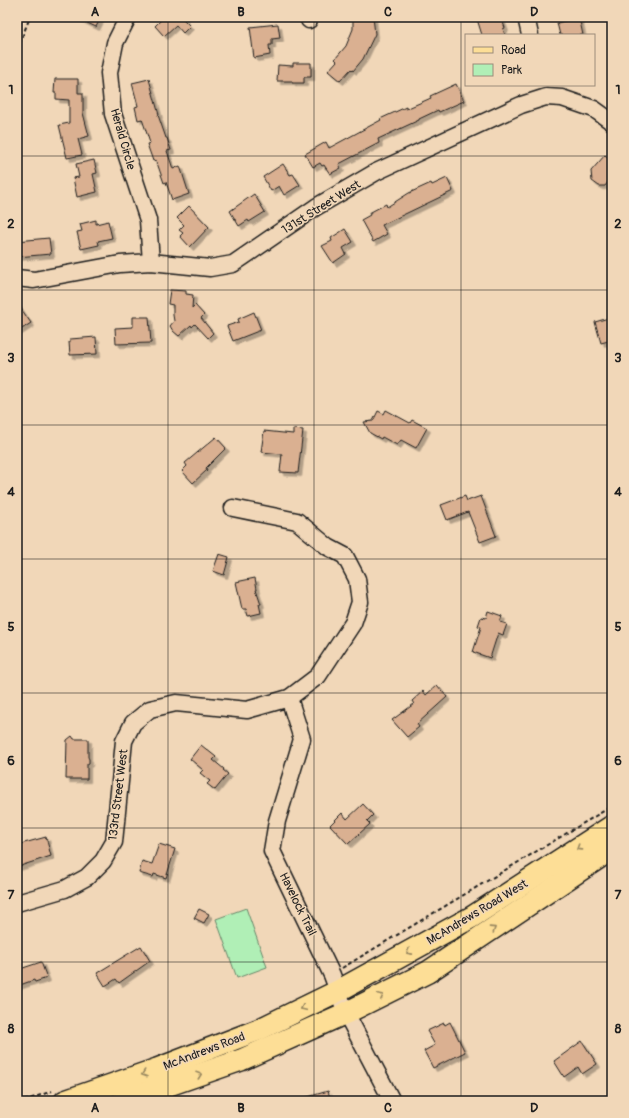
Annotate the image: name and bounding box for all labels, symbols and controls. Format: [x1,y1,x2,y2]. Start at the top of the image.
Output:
text: A [91,4,100,20]
text: B [237,4,245,20]
text: C [384,4,392,20]
text: D [530,4,538,20]
legend [465,34,595,86]
text: Road [501,43,526,58]
text: Park [501,63,522,78]
text: 1 [8,82,14,98]
text: 1 [615,82,621,98]
street label: Herald Circle [107,107,138,172]
street label: 131st Street West [279,177,364,238]
text: 2 [7,216,15,232]
text: 2 [614,216,622,232]
text: 3 [7,350,15,366]
text: 3 [614,350,622,366]
text: 4 [7,484,15,500]
text: 4 [614,484,622,500]
text: 5 [7,619,15,635]
text: 5 [614,619,622,635]
street label: 133rd Street West [105,748,132,842]
text: 6 [7,753,15,769]
text: 6 [614,753,622,769]
one-way arrow [576,843,583,850]
street label: Havelock Trail [276,870,319,938]
street label: McAndrews Road West [424,876,531,948]
text: 7 [8,887,15,903]
text: 7 [615,887,622,903]
one-way arrow [488,927,495,934]
one-way arrow [406,947,413,955]
one-way arrow [377,993,384,1000]
one-way arrow [300,1003,308,1011]
text: 8 [8,1021,15,1037]
text: 8 [615,1021,622,1037]
street label: McAndrews Road [161,1029,247,1074]
one-way arrow [141,1069,148,1077]
one-way arrow [196,1071,203,1079]
text: A [91,1100,100,1116]
text: B [237,1100,245,1116]
text: C [384,1100,392,1116]
text: D [530,1100,538,1116]

